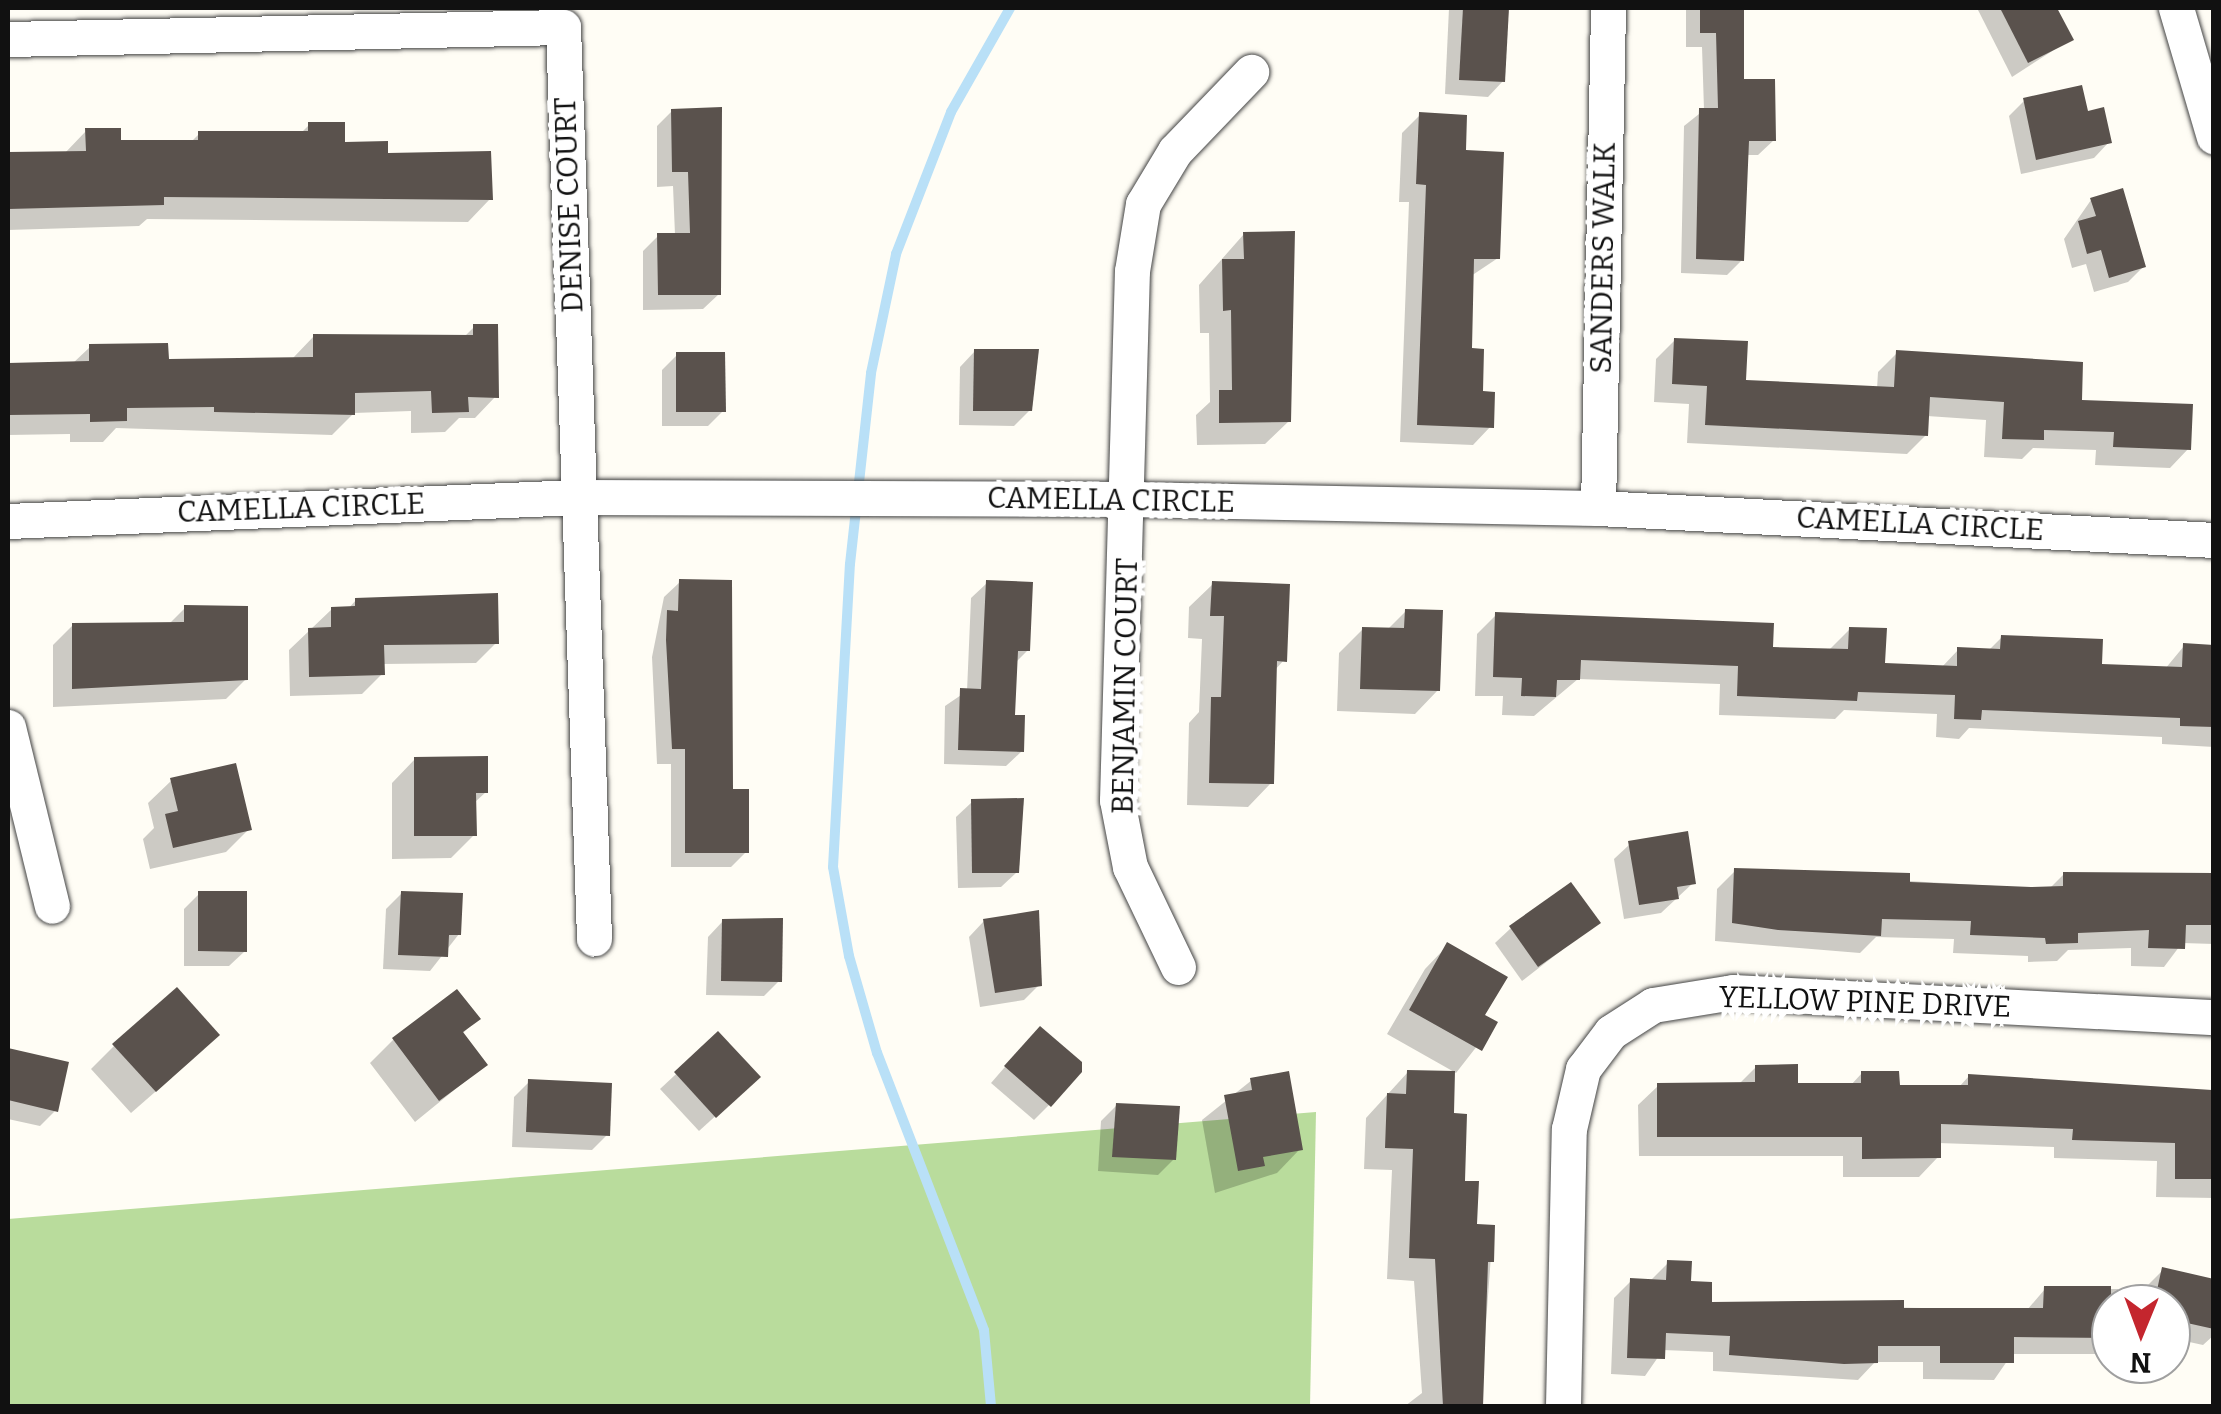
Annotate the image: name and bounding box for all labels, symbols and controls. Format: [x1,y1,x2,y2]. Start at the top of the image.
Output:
street label: DENISE COURT [547,97,591,313]
street label: SANDERS WALK [1583,142,1623,374]
street label: CAMELLA CIRCLE [987,480,1235,520]
street label: CAMELLA CIRCLE [177,486,425,530]
street label: CAMELLA CIRCLE [1795,500,2045,548]
street label: BENJAMIN COURT [1105,558,1145,814]
street label: YELLOW PINE DRIVE [1718,979,2012,1025]
north arrow [2091,1284,2191,1384]
text: N [2129,1346,2152,1379]

